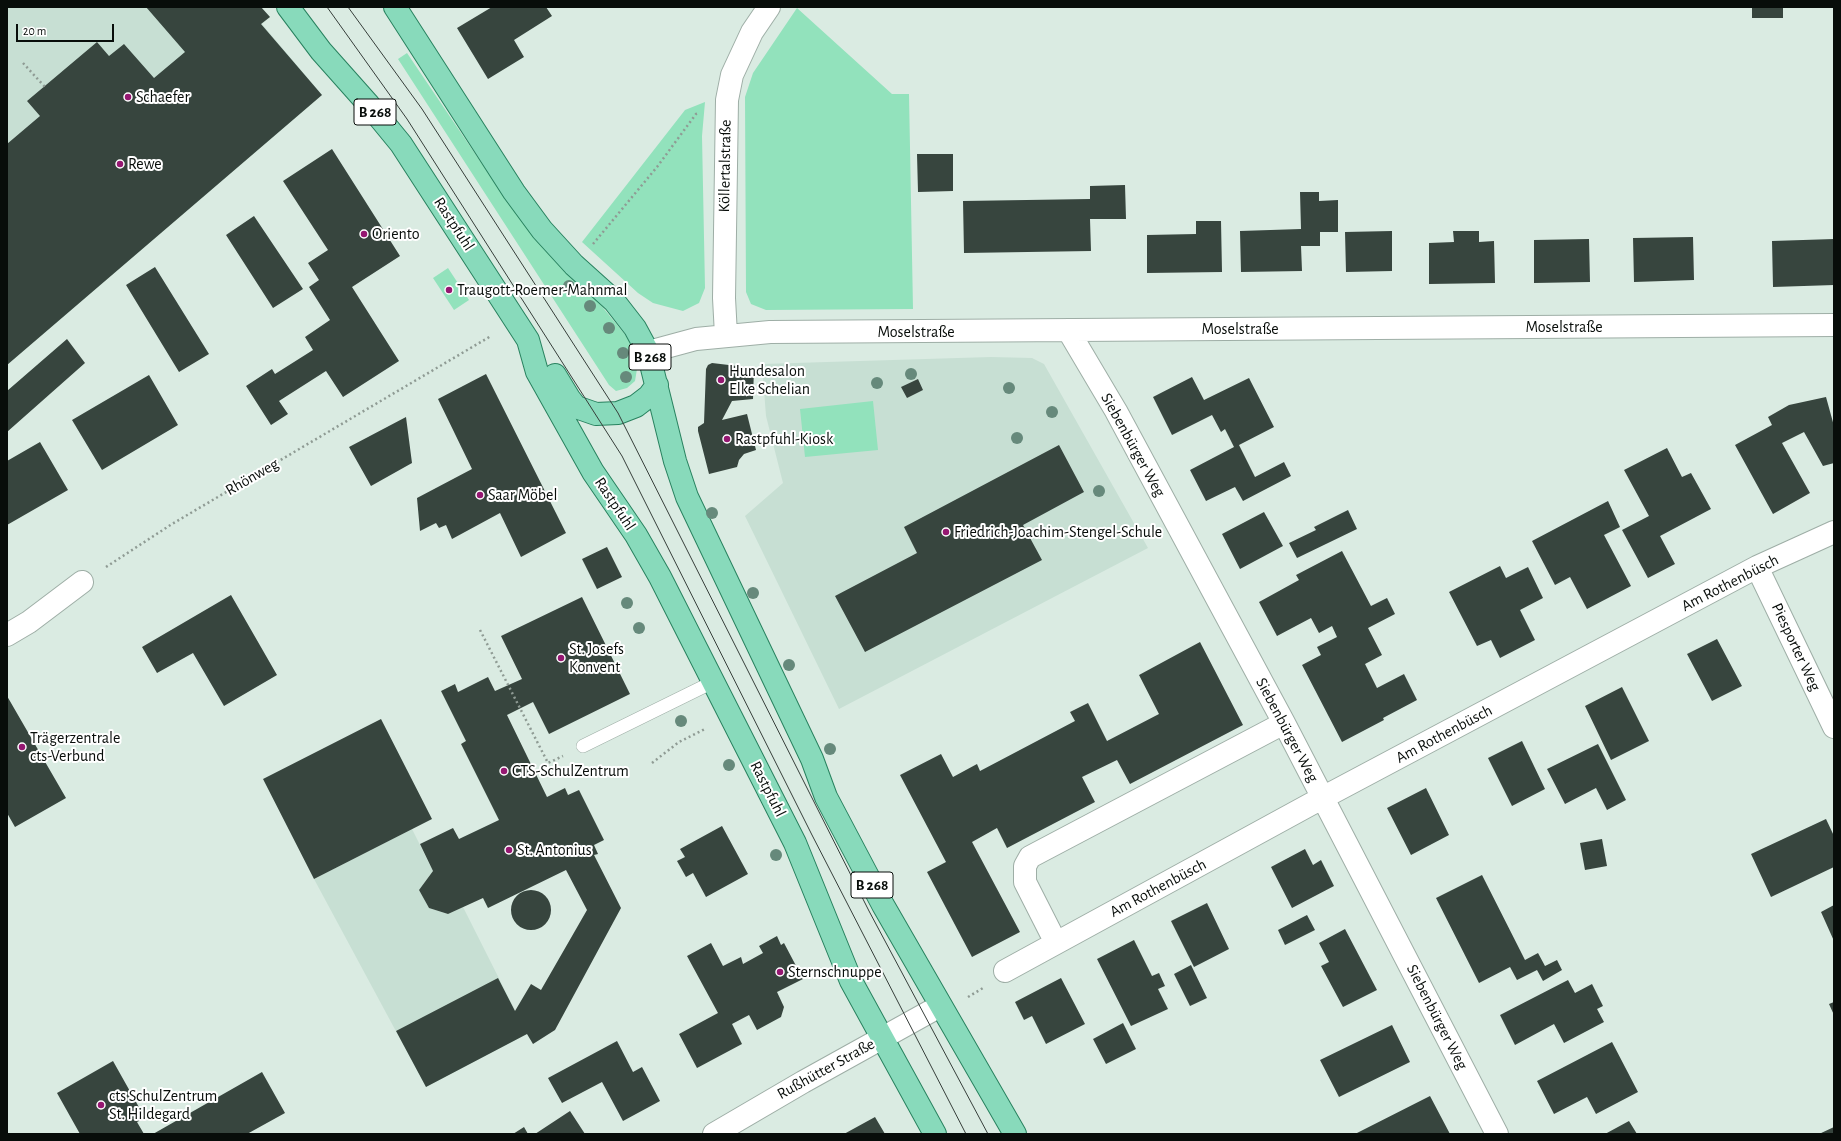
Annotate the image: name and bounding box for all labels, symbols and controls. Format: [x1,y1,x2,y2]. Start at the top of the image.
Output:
scale bar [18,16,116,42]
text: 20 m [23,25,46,37]
place label: Schaefer [136,87,190,107]
marker: Schaefer [123,92,133,102]
road number: B 268 [354,99,396,125]
street label: Köllertalstraße [715,119,735,213]
place label: Rewe [128,154,162,174]
marker: Rewe [115,159,125,169]
street label: Rastpfuhl [430,194,478,254]
place label: Oriento [372,224,420,244]
marker: Oriento [359,229,369,239]
place label: Traugott-Roemer-Mahnmal [457,280,627,300]
marker: Traugott-Roemer-Mahnmal [444,285,454,295]
street label: Moselstraße [1525,317,1603,337]
street label: Moselstraße [1201,319,1279,339]
street label: Moselstraße [877,322,955,342]
road number: B 268 [629,344,671,370]
place label: Hundesalon Elke Schelian [729,361,810,399]
marker: Hundesalon Elke Schelian [716,375,726,385]
street label: Siebenbürger Weg [1097,390,1169,500]
place label: Rastpfuhl-Kiosk [735,429,833,449]
marker: Rastpfuhl-Kiosk [722,434,732,444]
street label: Rhönweg [222,454,282,500]
street label: Rastpfuhl [590,474,640,534]
place label: Saar Möbel [488,485,557,505]
marker: Saar Möbel [475,490,485,500]
place label: Friedrich-Joachim-Stengel-Schule [954,522,1162,542]
marker: Friedrich-Joachim-Stengel-Schule [941,527,951,537]
street label: Am Rothenbüsch [1678,550,1782,616]
street label: Piesporter Weg [1767,600,1825,694]
place label: St. Josefs Konvent [569,639,624,677]
marker: St. Josefs Konvent [556,653,566,663]
street label: Siebenbürger Weg [1251,674,1323,786]
street label: Am Rothenbüsch [1392,701,1496,767]
place label: Trägerzentrale cts-Verbund [30,728,120,766]
marker: Trägerzentrale cts-Verbund [17,742,27,752]
street label: Rastpfuhl [746,758,790,820]
place label: CTS-SchulZentrum [512,761,629,781]
marker: CTS-SchulZentrum [499,766,509,776]
place label: St. Antonius [517,840,592,860]
marker: St. Antonius [504,845,514,855]
street label: Am Rothenbüsch [1106,855,1210,921]
road number: B 268 [851,872,893,898]
street label: Siebenbürger Weg [1402,961,1472,1073]
place label: Sternschnuppe [788,962,882,982]
marker: Sternschnuppe [775,967,785,977]
street label: Rußhütter Straße [774,1034,878,1104]
place label: cts SchulZentrum St. Hildegard [109,1086,217,1124]
marker: cts SchulZentrum St. Hildegard [96,1100,106,1110]

